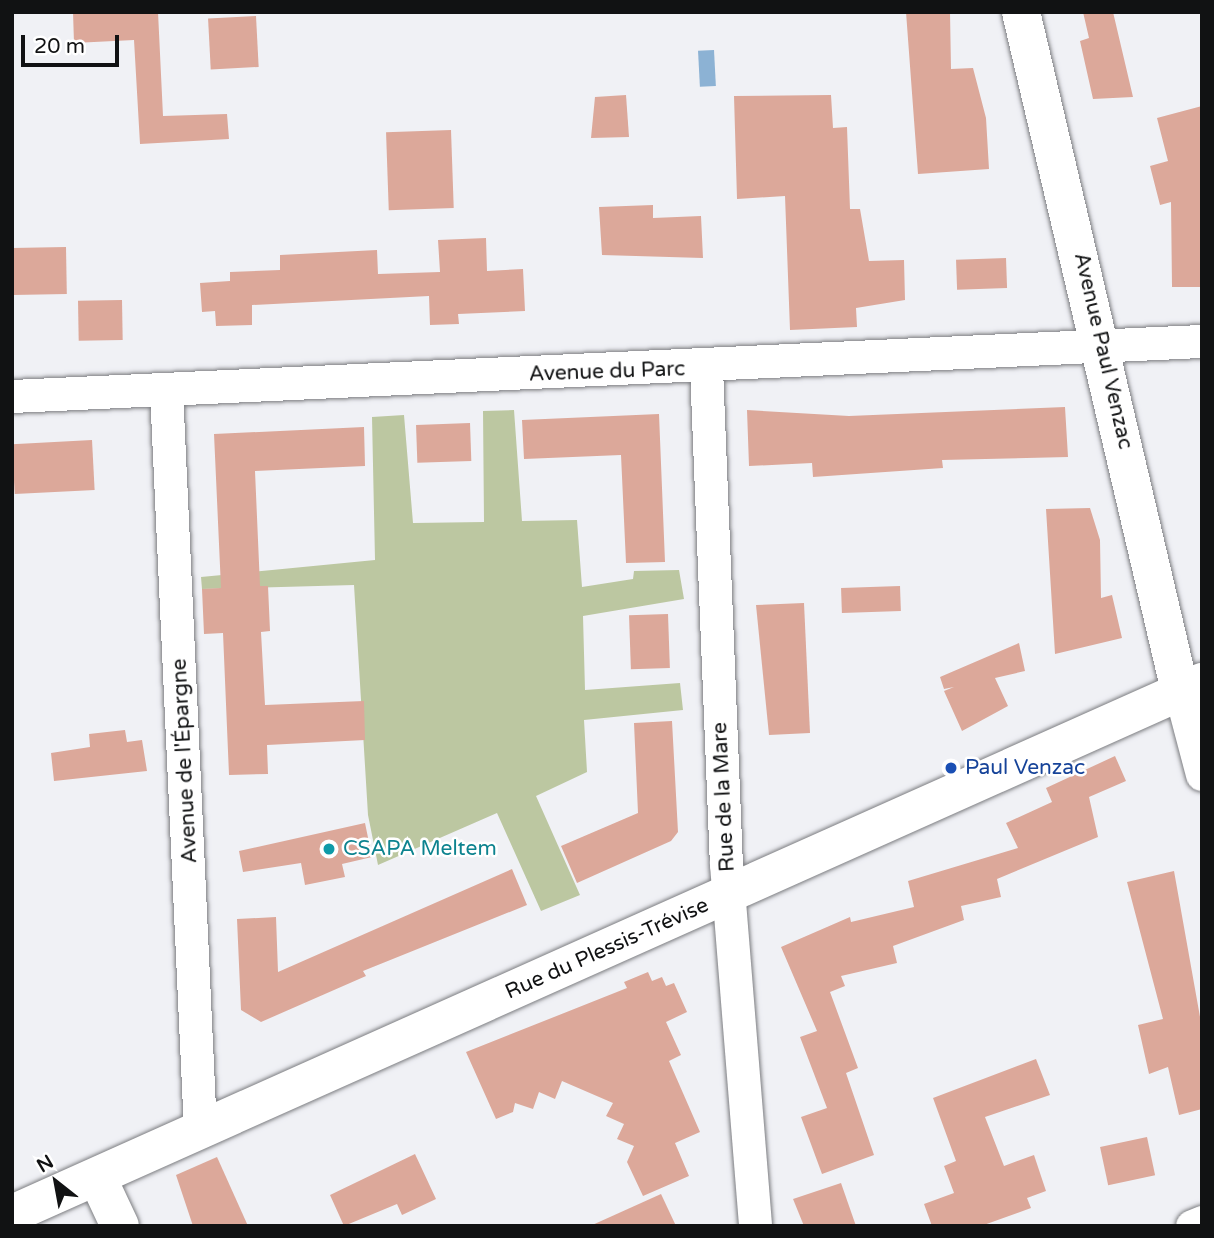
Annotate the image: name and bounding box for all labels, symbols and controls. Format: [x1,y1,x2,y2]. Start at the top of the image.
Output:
scale bar [24,21,122,65]
text: 20 m [34,34,85,59]
street label: Avenue Paul Venzac [1068,250,1138,452]
street label: Avenue du Parc [528,357,686,387]
street label: Avenue de l'Épargne [167,658,203,864]
street label: Rue de la Mare [707,722,741,872]
place label: Paul Venzac [965,755,1085,781]
marker: Paul Venzac [943,760,959,776]
place label: CSAPA Meltem [343,836,497,862]
marker: CSAPA Meltem [321,841,337,857]
street label: Rue du Plessis-Trévise [502,893,712,1005]
north arrow [21,1147,91,1217]
text: N [33,1151,57,1177]

